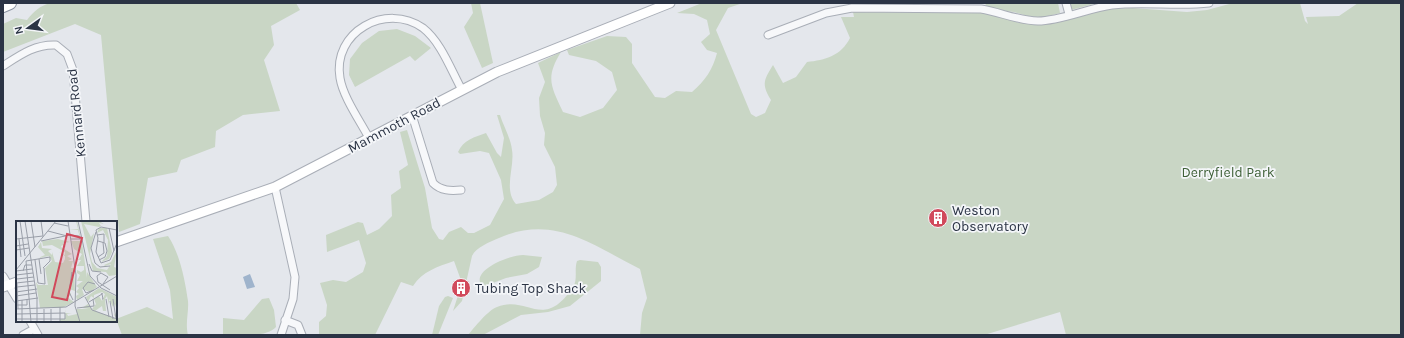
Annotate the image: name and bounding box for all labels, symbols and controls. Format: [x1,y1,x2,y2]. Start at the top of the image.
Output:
north arrow [8,8,48,48]
text: N [12,25,26,36]
street label: Kennard Road [63,68,90,158]
street label: Mammoth Road [345,94,444,157]
park label: Derryfield Park [1181,164,1275,181]
place label: Weston Observatory [952,202,1029,235]
building icon: Weston Observatory [927,207,949,229]
inset map [16,221,117,322]
building icon: Tubing Top Shack [450,277,472,299]
place label: Tubing Top Shack [475,280,587,297]

